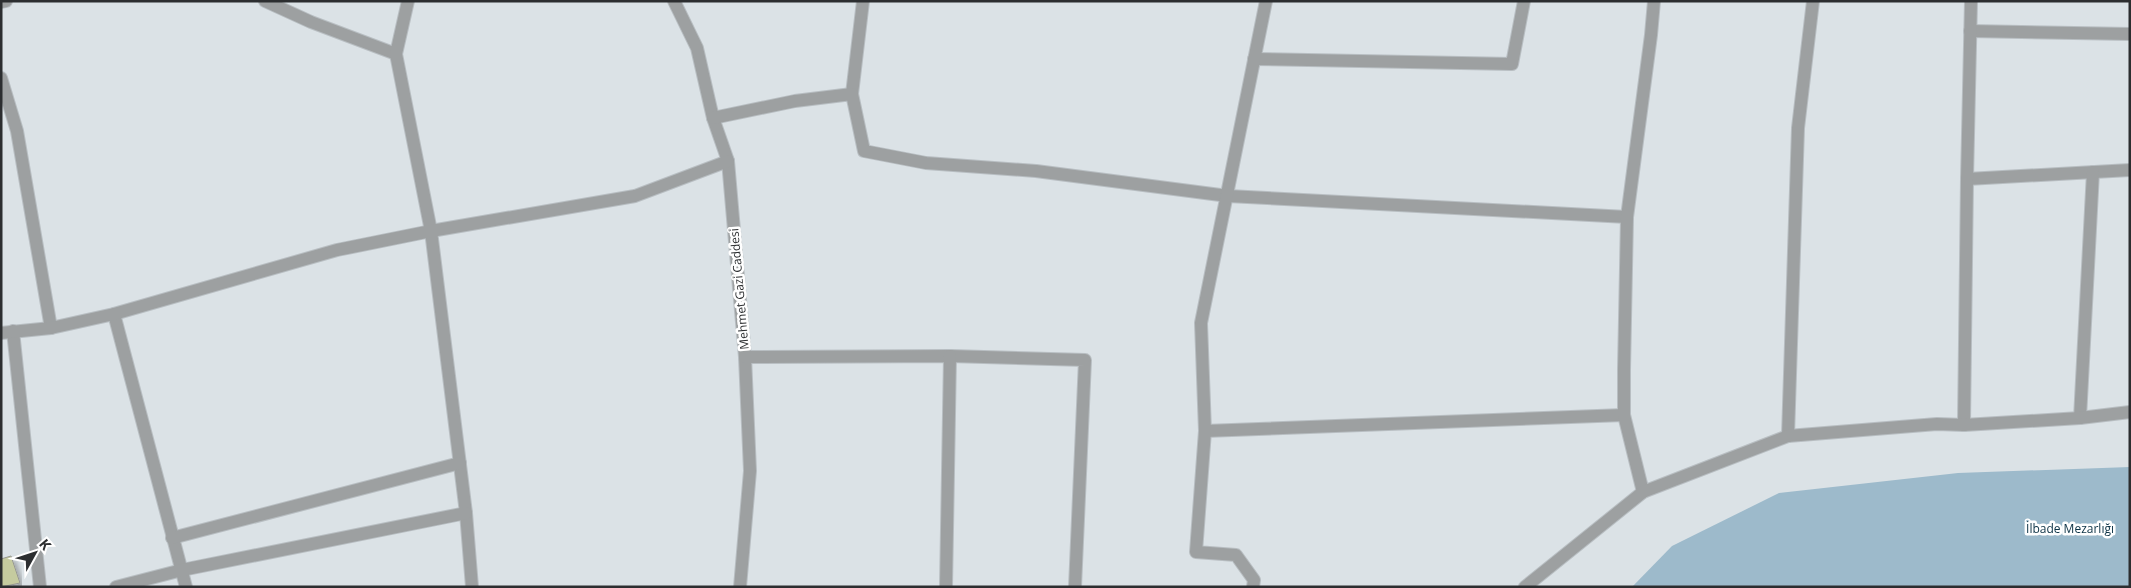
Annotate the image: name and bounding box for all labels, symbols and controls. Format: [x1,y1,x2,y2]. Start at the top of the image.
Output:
street label: Mehmet Gazi Caddesi [725,228,753,350]
park label: İlbade Mezarlığı [2026,520,2114,537]
north arrow [10,528,60,578]
text: K [35,535,56,555]

